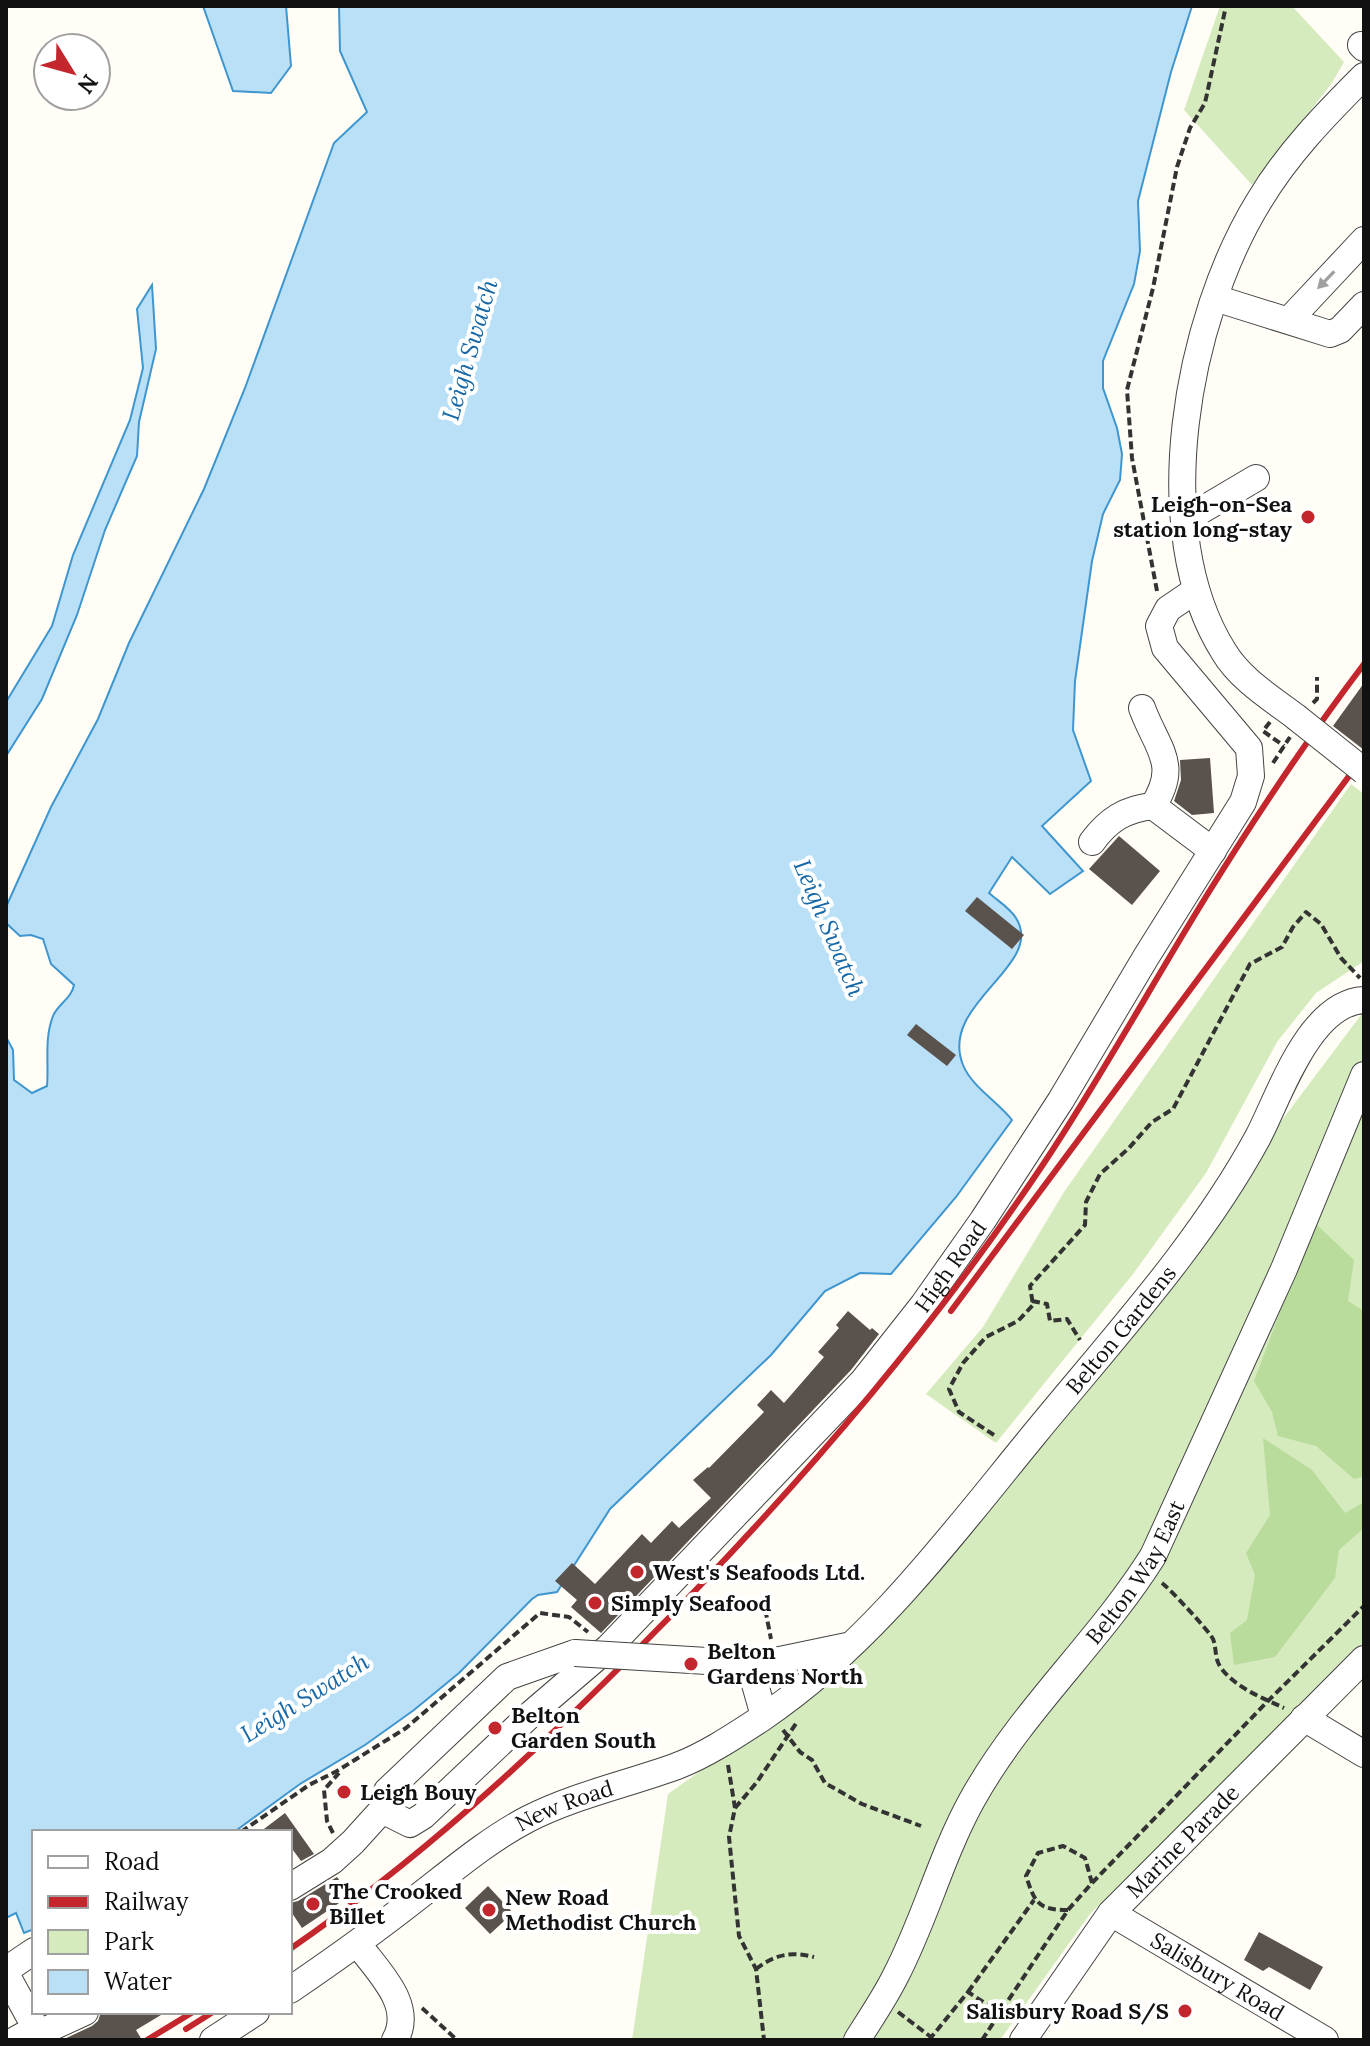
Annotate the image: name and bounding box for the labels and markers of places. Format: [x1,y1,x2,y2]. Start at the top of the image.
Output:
place label: Leigh-on-Sea station long-stay [1113,490,1293,543]
marker: Leigh-on-Sea station long-stay [1299,508,1317,526]
place label: West's Seafoods Ltd. [653,1558,865,1586]
marker: West's Seafoods Ltd. [628,1563,646,1581]
place label: Simply Seafood [611,1589,772,1617]
marker: Simply Seafood [586,1594,604,1612]
place label: Belton Gardens North [707,1637,863,1690]
marker: Belton Gardens North [682,1655,700,1673]
place label: Belton Garden South [511,1701,656,1754]
marker: Belton Garden South [486,1719,504,1737]
place label: Leigh Bouy [360,1778,477,1806]
marker: Leigh Bouy [335,1783,353,1801]
place label: The Crooked Billet [329,1877,462,1930]
place label: New Road Methodist Church [505,1883,697,1936]
marker: The Crooked Billet [304,1895,322,1913]
marker: New Road Methodist Church [480,1901,498,1919]
place label: Salisbury Road S/S [966,1997,1169,2025]
marker: Salisbury Road S/S [1176,2002,1194,2020]

